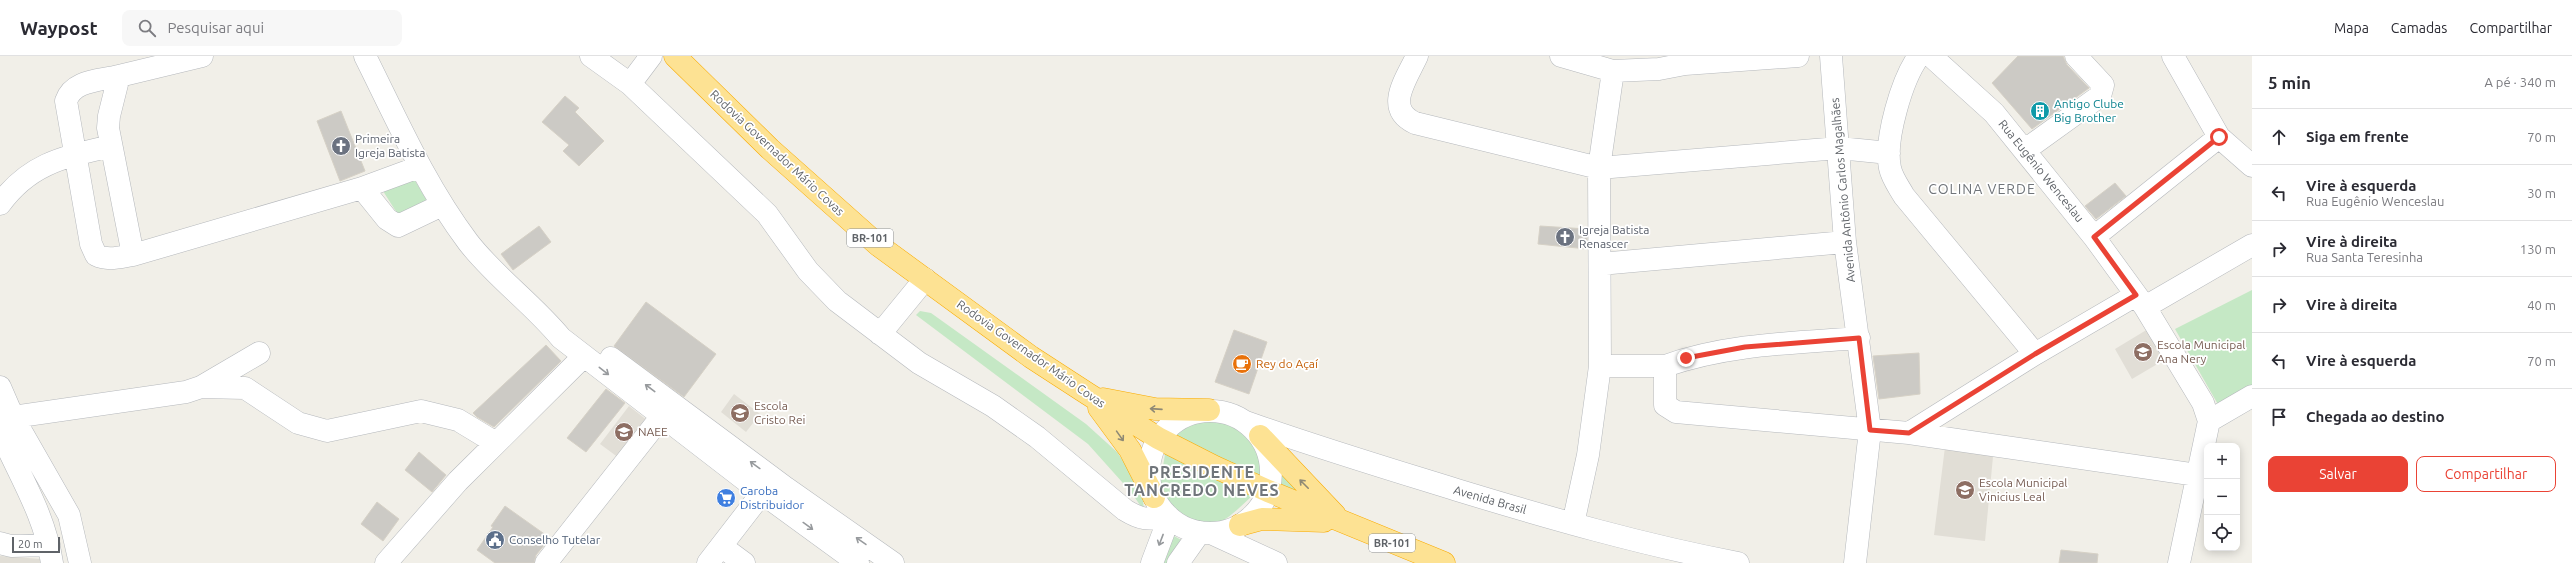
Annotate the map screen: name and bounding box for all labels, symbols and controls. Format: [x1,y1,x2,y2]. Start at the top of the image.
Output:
search box [122,10,402,46]
text: Waypost [20,17,98,39]
icon: search [136,17,158,39]
text: Pesquisar aqui [168,19,264,36]
text: Mapa [2334,20,2369,36]
text: Camadas [2391,20,2447,36]
text: Compartilhar [2469,20,2552,36]
text: 5 min [2268,73,2311,92]
text: A pé · 340 m [2484,75,2556,89]
street label: Rodovia Governador Mário Covas [708,87,847,218]
street label: Avenida Antônio Carlos Magalhães [1828,97,1857,283]
place label: Antigo Clube Big Brother [2054,97,2124,124]
building icon: Antigo Clube Big Brother [2029,100,2051,122]
street label: Rua Eugênio Wenceslau [1996,117,2087,224]
icon: ahead [2268,126,2290,148]
route start [2210,128,2228,146]
text: Siga em frente [2306,128,2409,145]
text: 70 m [2527,130,2556,144]
place label: Primeira Igreja Batista [355,132,425,159]
church icon: Primeira Igreja Batista [330,135,352,157]
text: Vire à esquerda [2306,177,2416,194]
district label: COLINA VERDE [1928,181,2036,197]
icon: left [2268,182,2290,204]
text: 30 m [2527,186,2556,200]
text: Rua Eugênio Wenceslau [2306,194,2444,208]
place label: Igreja Batista Renascer [1579,223,1649,250]
church icon: Igreja Batista Renascer [1554,226,1576,248]
road number: BR-101 [847,229,893,247]
text: Vire à direita [2306,233,2398,250]
icon: right [2268,238,2290,260]
text: 130 m [2520,242,2556,256]
text: Rua Santa Teresinha [2306,250,2423,264]
icon: right [2268,294,2290,316]
text: Vire à direita [2306,296,2398,313]
street label: Rodovia Governador Mário Covas [955,297,1108,410]
text: 40 m [2527,298,2556,312]
place label: Escola Municipal Ana Nery [2157,338,2245,365]
school or university icon: Escola Municipal Ana Nery [2132,341,2154,363]
route end [1677,349,1695,367]
icon: left [2268,350,2290,372]
text: Vire à esquerda [2306,352,2416,369]
cafe icon: Rey do Açaí [1231,353,1253,375]
text: 70 m [2527,354,2556,368]
place label: Rey do Açaí [1256,357,1319,370]
one-way arrow [598,367,609,376]
one-way arrow [645,383,656,392]
place label: Escola Cristo Rei [754,399,806,426]
school or university icon: Escola Cristo Rei [729,402,751,424]
one-way arrow [1150,405,1163,412]
icon: arrive [2268,406,2290,428]
text: Chegada ao destino [2306,408,2445,425]
school or university icon: NAEE [613,421,635,443]
place label: NAEE [638,425,668,438]
one-way arrow [1116,431,1124,442]
map controls [2204,443,2240,551]
button: + [2204,443,2240,479]
button: Salvar [2268,456,2408,492]
button: Compartilhar [2416,456,2556,492]
one-way arrow [749,461,760,469]
district label: PRESIDENTE TANCREDO NEVES [1124,463,1280,499]
place label: Escola Municipal Vinicius Leal [1979,476,2067,503]
one-way arrow [1299,479,1309,489]
school or university icon: Escola Municipal Vinicius Leal [1954,479,1976,501]
button: − [2204,479,2240,515]
street label: Avenida Brasil [1452,483,1528,516]
place label: Caroba Distribuidor [740,484,805,511]
supermarket icon: Caroba Distribuidor [715,487,737,509]
button: locate [2204,515,2240,551]
one-way arrow [802,522,813,530]
public building icon: Conselho Tutelar [484,529,506,551]
place label: Conselho Tutelar [509,533,601,546]
one-way arrow [1156,534,1164,546]
road number: BR-101 [1369,534,1415,552]
scale bar [12,535,60,554]
one-way arrow [855,537,866,545]
text: 20 m [18,538,42,550]

